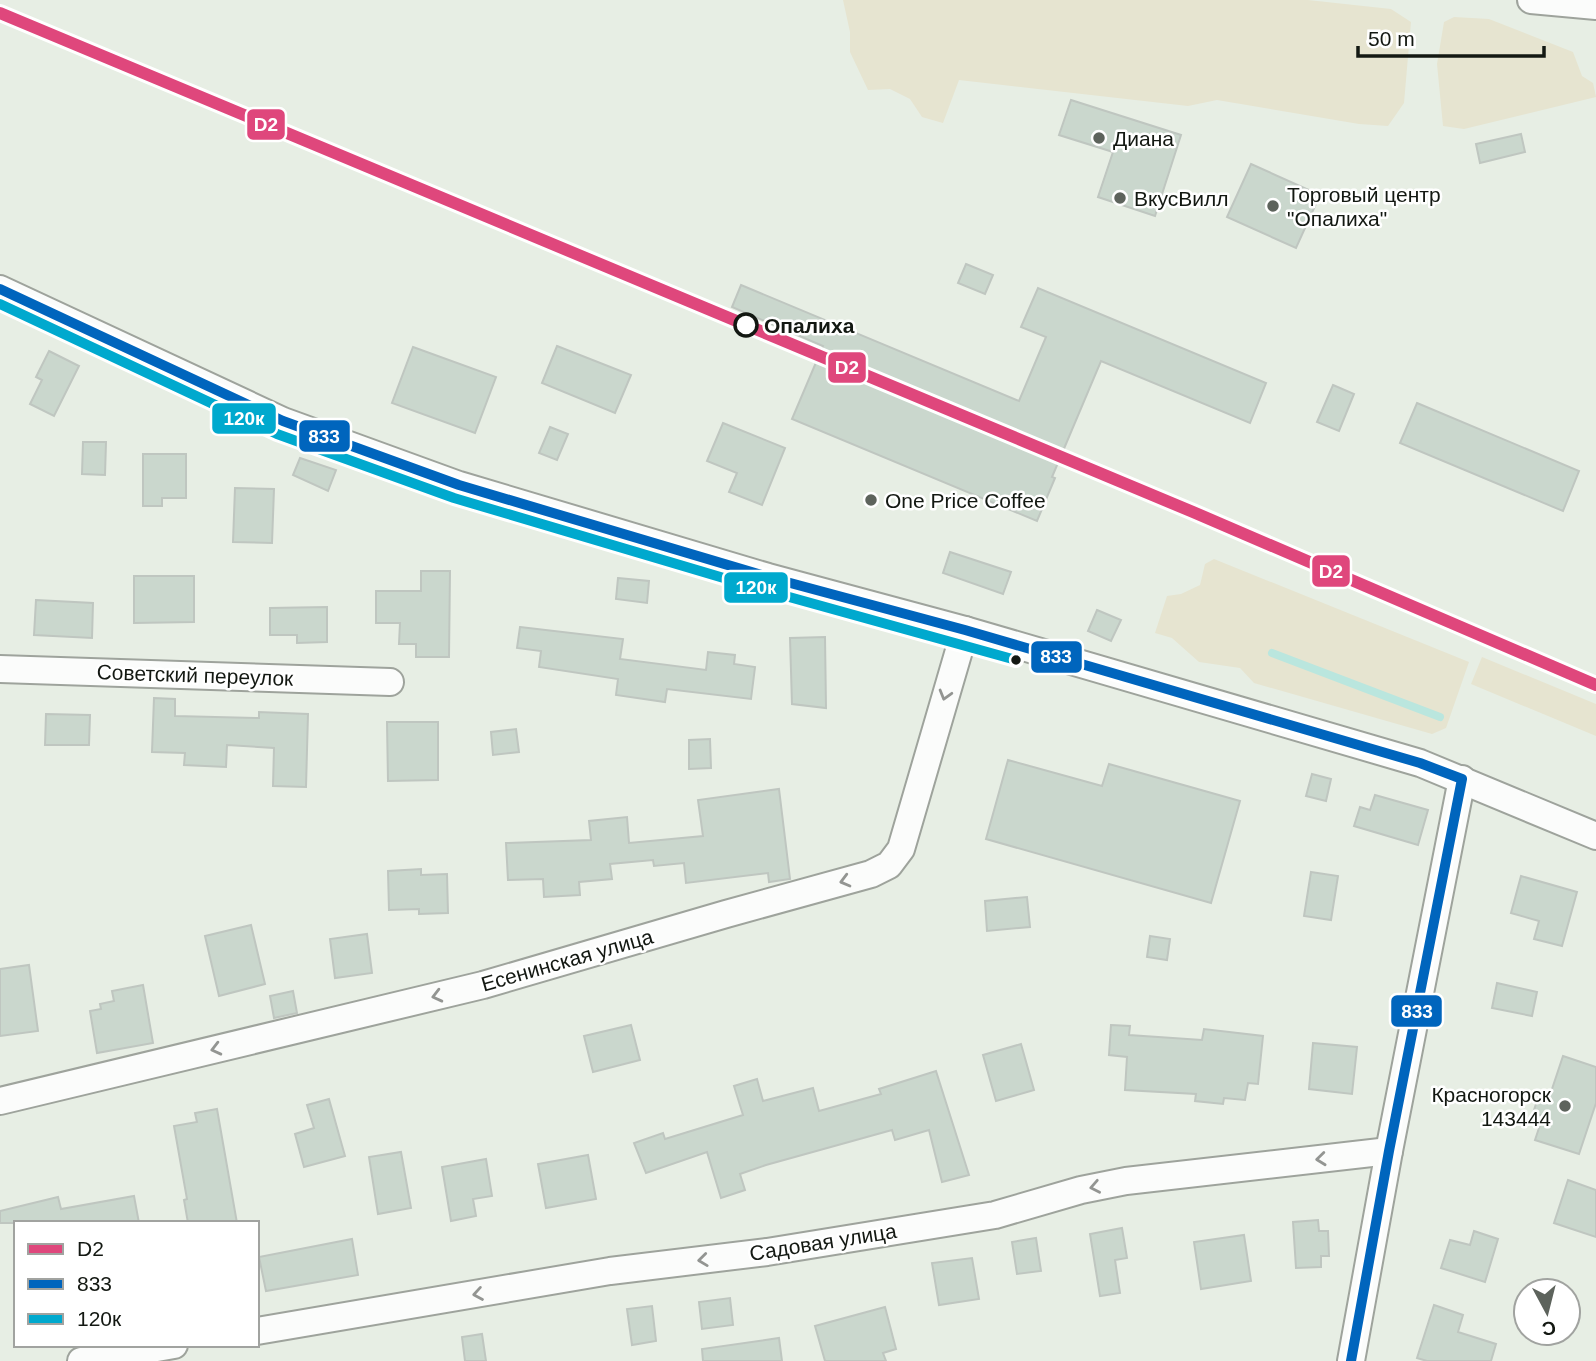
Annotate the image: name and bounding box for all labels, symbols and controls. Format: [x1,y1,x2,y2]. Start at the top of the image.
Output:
scale bar [1358,14,1544,58]
text: 50 m [1368,27,1415,50]
line badge: D2 [246,108,286,141]
text: D2 [254,114,278,135]
place label: Диана [1113,127,1174,150]
marker: Диана [1091,130,1107,146]
place label: Торговый центр "Опалиха" [1287,183,1441,230]
place label: ВкусВилл [1134,187,1228,210]
marker: ВкусВилл [1112,190,1128,206]
marker: Торговый центр "Опалиха" [1265,198,1281,214]
marker: Опалиха [734,313,758,337]
place label: Опалиха [764,314,855,337]
line badge: D2 [827,351,867,384]
text: D2 [835,357,859,378]
line badge: 120к [211,402,277,435]
text: 120к [223,408,265,429]
line badge: 833 [298,419,351,453]
text: 833 [308,426,340,447]
place label: One Price Coffee [885,489,1046,512]
marker: One Price Coffee [863,492,879,508]
line badge: D2 [1311,554,1351,588]
text: D2 [1319,561,1343,582]
line badge: 120к [723,571,789,604]
text: 120к [735,577,777,598]
line badge: 833 [1030,640,1083,674]
text: 833 [1040,646,1072,667]
unlabelled marker [1009,653,1023,667]
street label: Советский переулок [96,660,294,690]
one-way arrow [939,689,954,701]
one-way arrow [839,873,851,888]
street label: Есенинская улица [478,924,656,996]
one-way arrow [431,988,443,1002]
line badge: 833 [1390,994,1443,1028]
text: 833 [1401,1001,1433,1022]
one-way arrow [210,1041,222,1055]
place label: Красногорск 143444 [1431,1083,1552,1130]
marker: Красногорск 143444 [1557,1098,1573,1114]
one-way arrow [1315,1151,1326,1166]
one-way arrow [1089,1179,1101,1194]
street label: Садовая улица [748,1219,898,1265]
legend [14,1221,259,1347]
text: D2 [77,1237,104,1260]
one-way arrow [697,1252,709,1267]
text: 833 [77,1272,112,1295]
north arrow [1512,1277,1582,1347]
one-way arrow [472,1285,484,1300]
text: 120к [77,1307,122,1330]
text: С [1541,1317,1557,1340]

